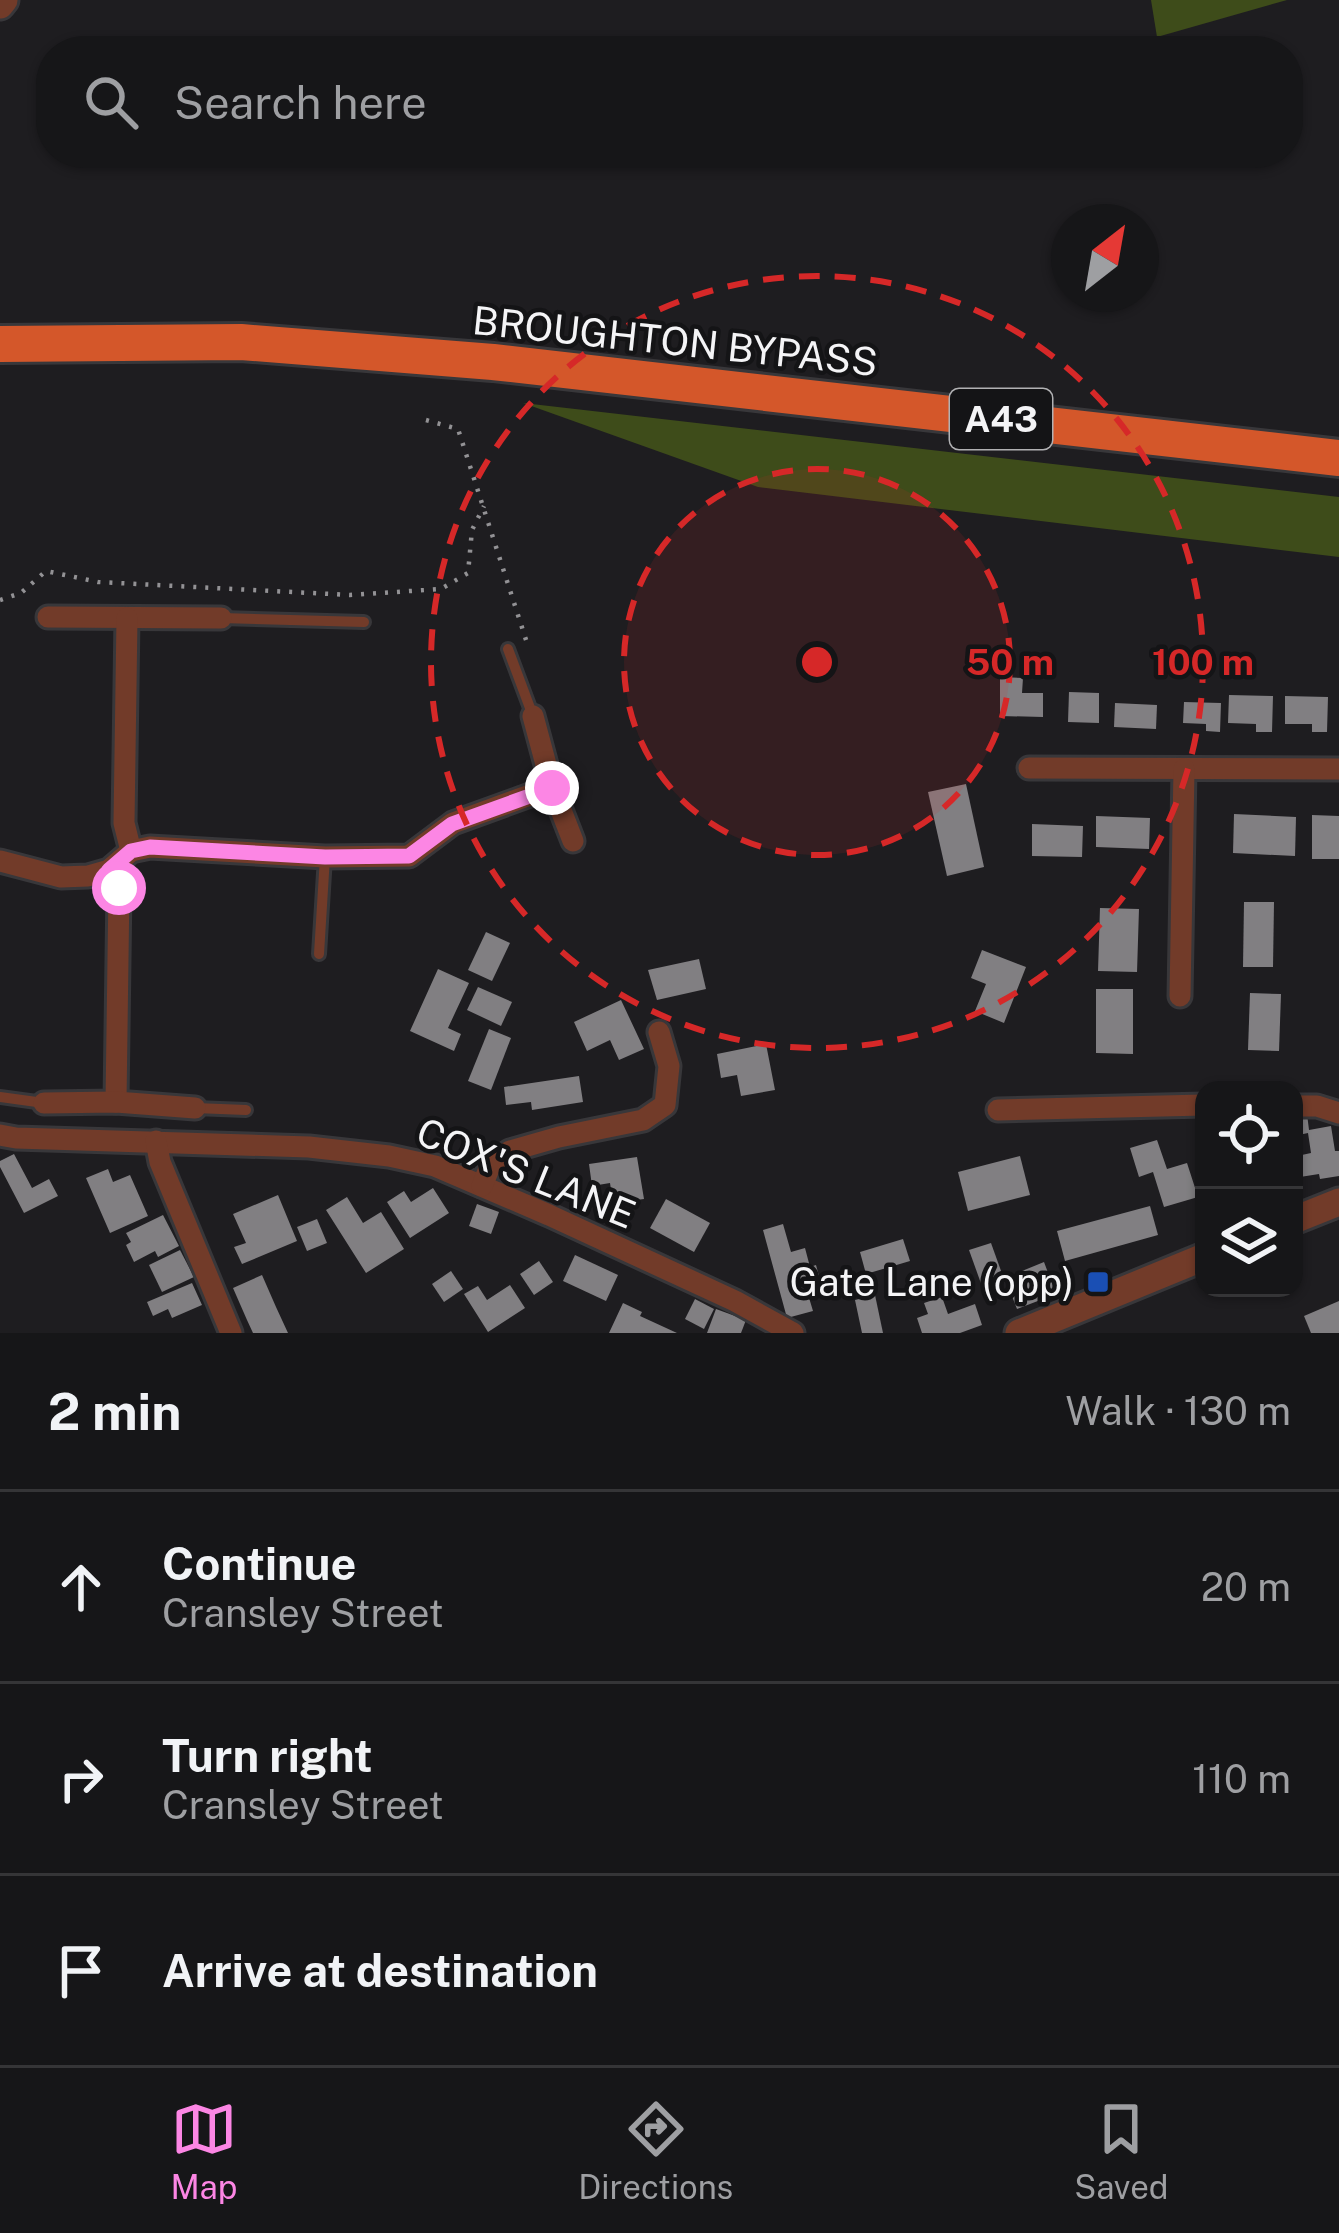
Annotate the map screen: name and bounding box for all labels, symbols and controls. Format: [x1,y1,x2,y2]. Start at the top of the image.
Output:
search box [36,36,1303,168]
icon: search [78,69,144,135]
text: Search here [174,76,427,129]
north arrow [1051,204,1159,312]
street label: BROUGHTON BYPASS [470,297,880,385]
road number: A43 [950,389,1052,449]
centre of rings [796,641,838,683]
text: 50 m [966,641,1054,683]
text: 100 m [1152,641,1254,683]
route end [525,761,579,815]
route start [92,861,146,915]
map controls [1195,1081,1303,1297]
button: locate [1195,1081,1303,1189]
street label: COX'S LANE [410,1108,642,1238]
button: layers [1195,1189,1303,1297]
place label: Gate Lane (opp) [789,1259,1074,1305]
marker: Gate Lane (opp) [1085,1269,1111,1295]
text: 2 min [48,1382,182,1441]
text: Walk · 130 m [1066,1388,1291,1434]
text: Continue [162,1537,356,1590]
icon: ahead [48,1554,114,1620]
text: 20 m [1201,1564,1291,1610]
text: Cransley Street [162,1590,444,1636]
text: Turn right [162,1729,373,1782]
icon: right [48,1746,114,1812]
text: 110 m [1192,1756,1291,1802]
text: Cransley Street [162,1782,444,1828]
icon: arrive [48,1938,114,2004]
text: Arrive at destination [162,1944,598,1997]
tab: Map [170,2096,237,2206]
tab: Directions [578,2096,733,2206]
tab: Saved [1074,2096,1169,2206]

